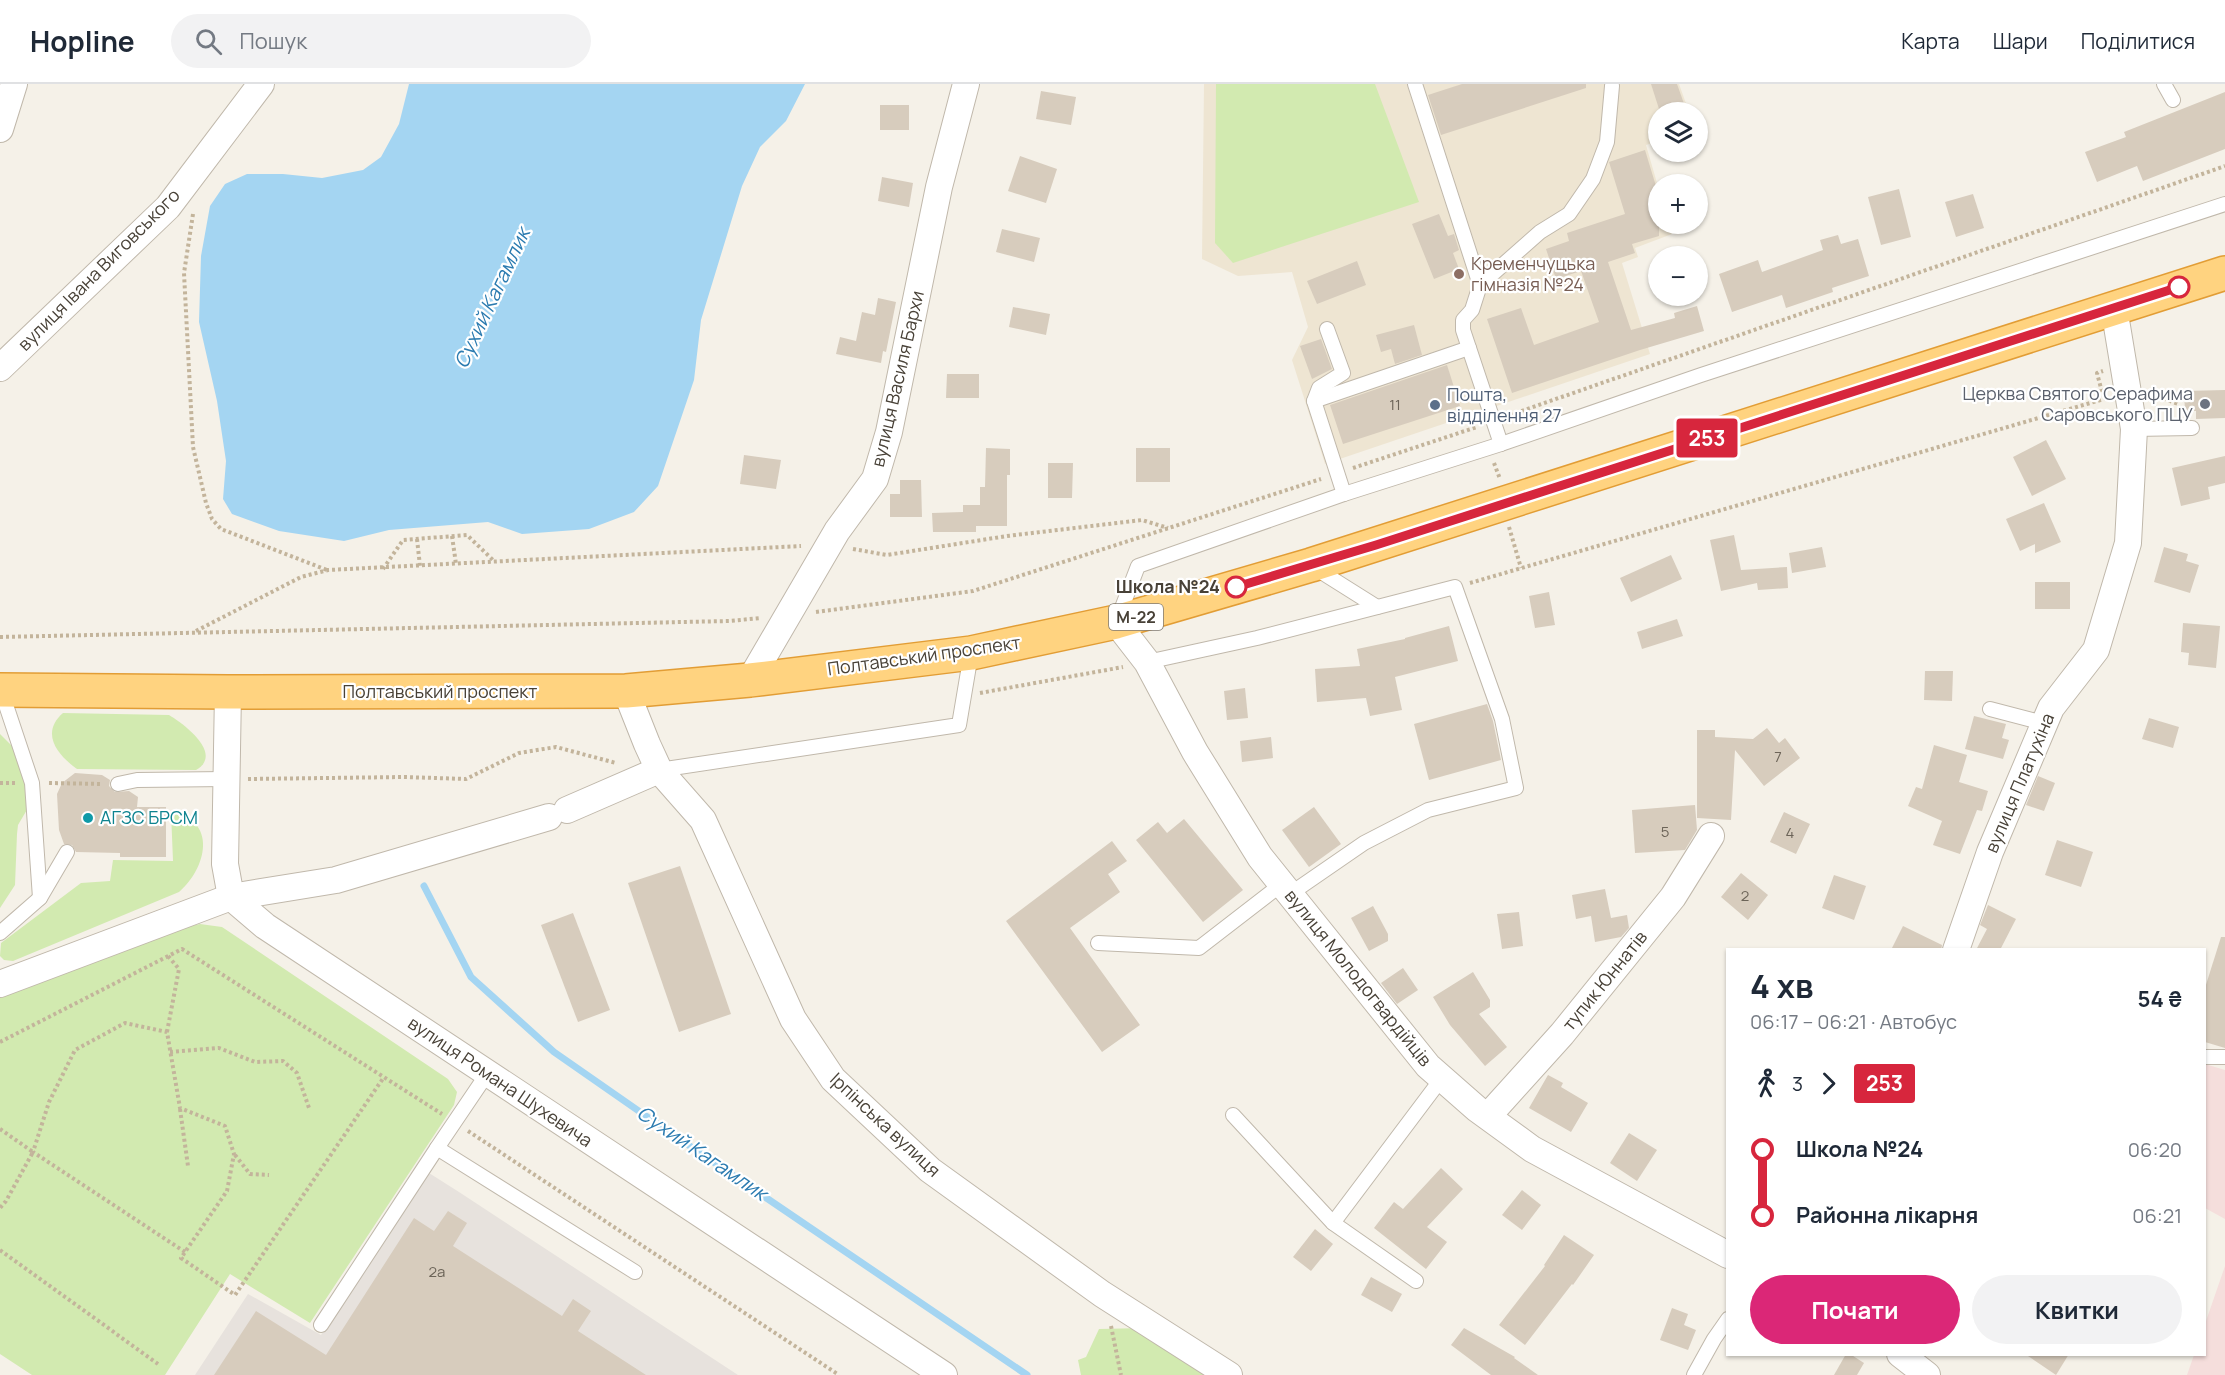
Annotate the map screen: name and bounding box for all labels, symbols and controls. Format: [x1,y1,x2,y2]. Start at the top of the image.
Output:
search box [171,14,591,68]
text: Hopline [30,22,135,60]
icon: search [192,25,225,58]
text: Пошук [240,26,307,56]
text: Карта [1901,27,1960,55]
text: Шари [1993,27,2048,55]
text: Поділитися [2081,27,2195,55]
map controls [1648,102,1708,306]
button: layers [1648,102,1708,162]
button: + [1648,174,1708,234]
street label: вулиця Івана Виговського [12,183,184,355]
water label: Сухий Кагамлик [447,221,537,372]
button: − [1648,246,1708,306]
place label: Кременчуцька гімназія №24 [1471,251,1595,296]
marker: Кременчуцька гімназія №24 [1452,267,1466,281]
unlabelled marker [2168,276,2190,298]
street label: вулиця Василя Бархи [865,288,929,469]
place label: Церква Святого Серафима Саровського ПЦУ [1963,381,2193,426]
place label: Пошта, відділення 27 [1447,382,1562,427]
house number: 11 [1389,394,1401,415]
marker: Церква Святого Серафима Саровського ПЦУ [2198,397,2212,411]
marker: Пошта, відділення 27 [1428,398,1442,412]
line badge: 253 [1672,418,1742,458]
text: 253 [1688,424,1726,452]
place label: Школа №24 [1116,574,1220,598]
marker: Школа №24 [1225,576,1247,598]
road number: М-22 [1109,604,1163,630]
street label: Полтавський проспект [826,630,1022,680]
street label: Полтавський проспект [343,679,537,703]
street label: вулиця Платухіна [1979,709,2059,856]
house number: 7 [1774,746,1782,767]
place label: АГЗС БРСМ [100,805,198,829]
marker: АГЗС БРСМ [81,811,95,825]
house number: 5 [1661,821,1669,842]
house number: 4 [1786,822,1795,843]
street label: вулиця Молодогвардійців [1280,884,1438,1071]
house number: 2 [1741,885,1749,906]
street label: тупик Юннатів [1556,925,1652,1035]
text: 4 хв [1750,963,1813,1008]
text: 54 ₴ [2138,984,2182,1014]
text: 06:17 – 06:21 · Автобус [1750,1008,1957,1035]
street label: вулиця Романа Шухевича [404,1010,597,1152]
street label: Ірпінська вулиця [825,1067,946,1182]
icon: walk [1750,1067,1783,1100]
icon: forward [1812,1067,1845,1100]
text: 253 [1866,1069,1903,1097]
text: 3 [1792,1070,1803,1097]
water label: Сухий Кагамлик [632,1099,775,1208]
text: Школа №24 [1796,1134,1923,1164]
text: 06:20 [2128,1136,2182,1163]
text: Районна лікарня [1796,1200,1978,1230]
text: 06:21 [2132,1202,2182,1229]
house number: 2а [429,1261,445,1282]
button: Почати [1750,1275,1960,1344]
button: Квитки [1972,1275,2182,1344]

